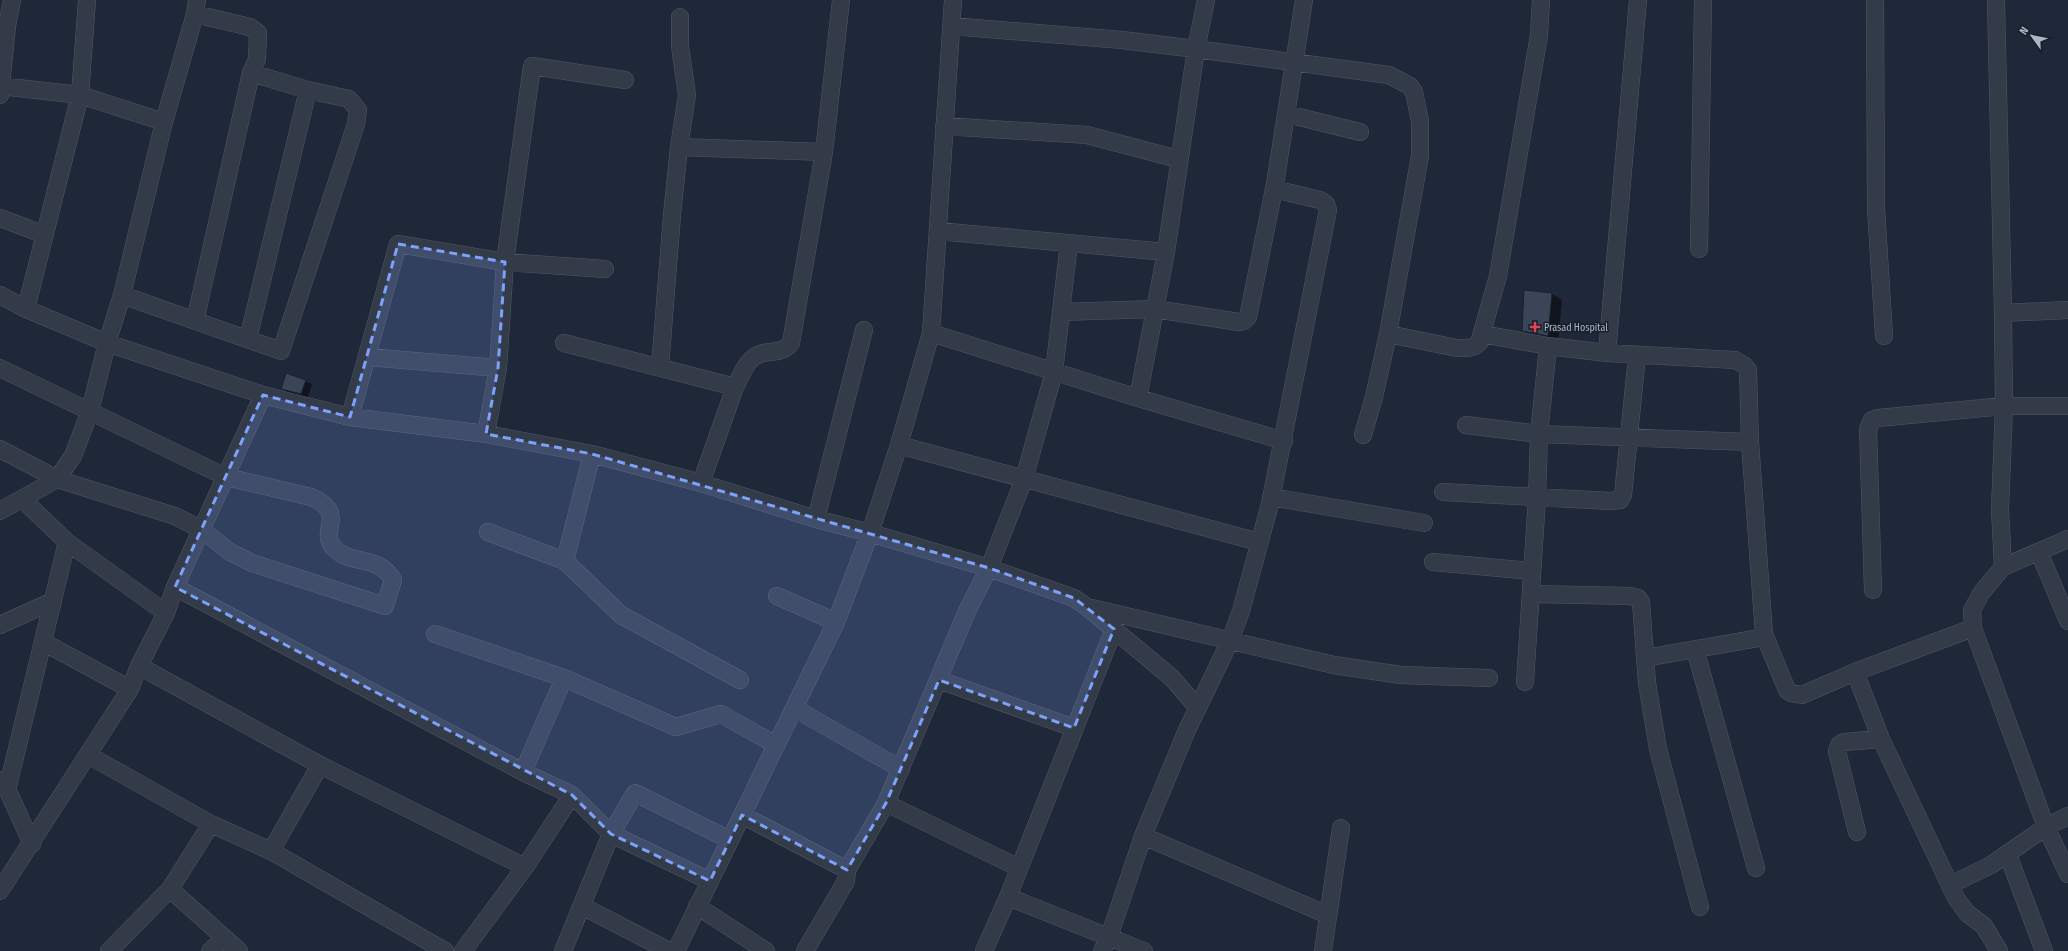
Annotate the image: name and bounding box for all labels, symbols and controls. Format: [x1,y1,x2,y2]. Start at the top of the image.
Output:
north arrow [2012,16,2052,56]
text: N [2017,25,2031,37]
marker: Prasad Hospital [1529,321,1541,333]
place label: Prasad Hospital [1544,322,1608,334]

